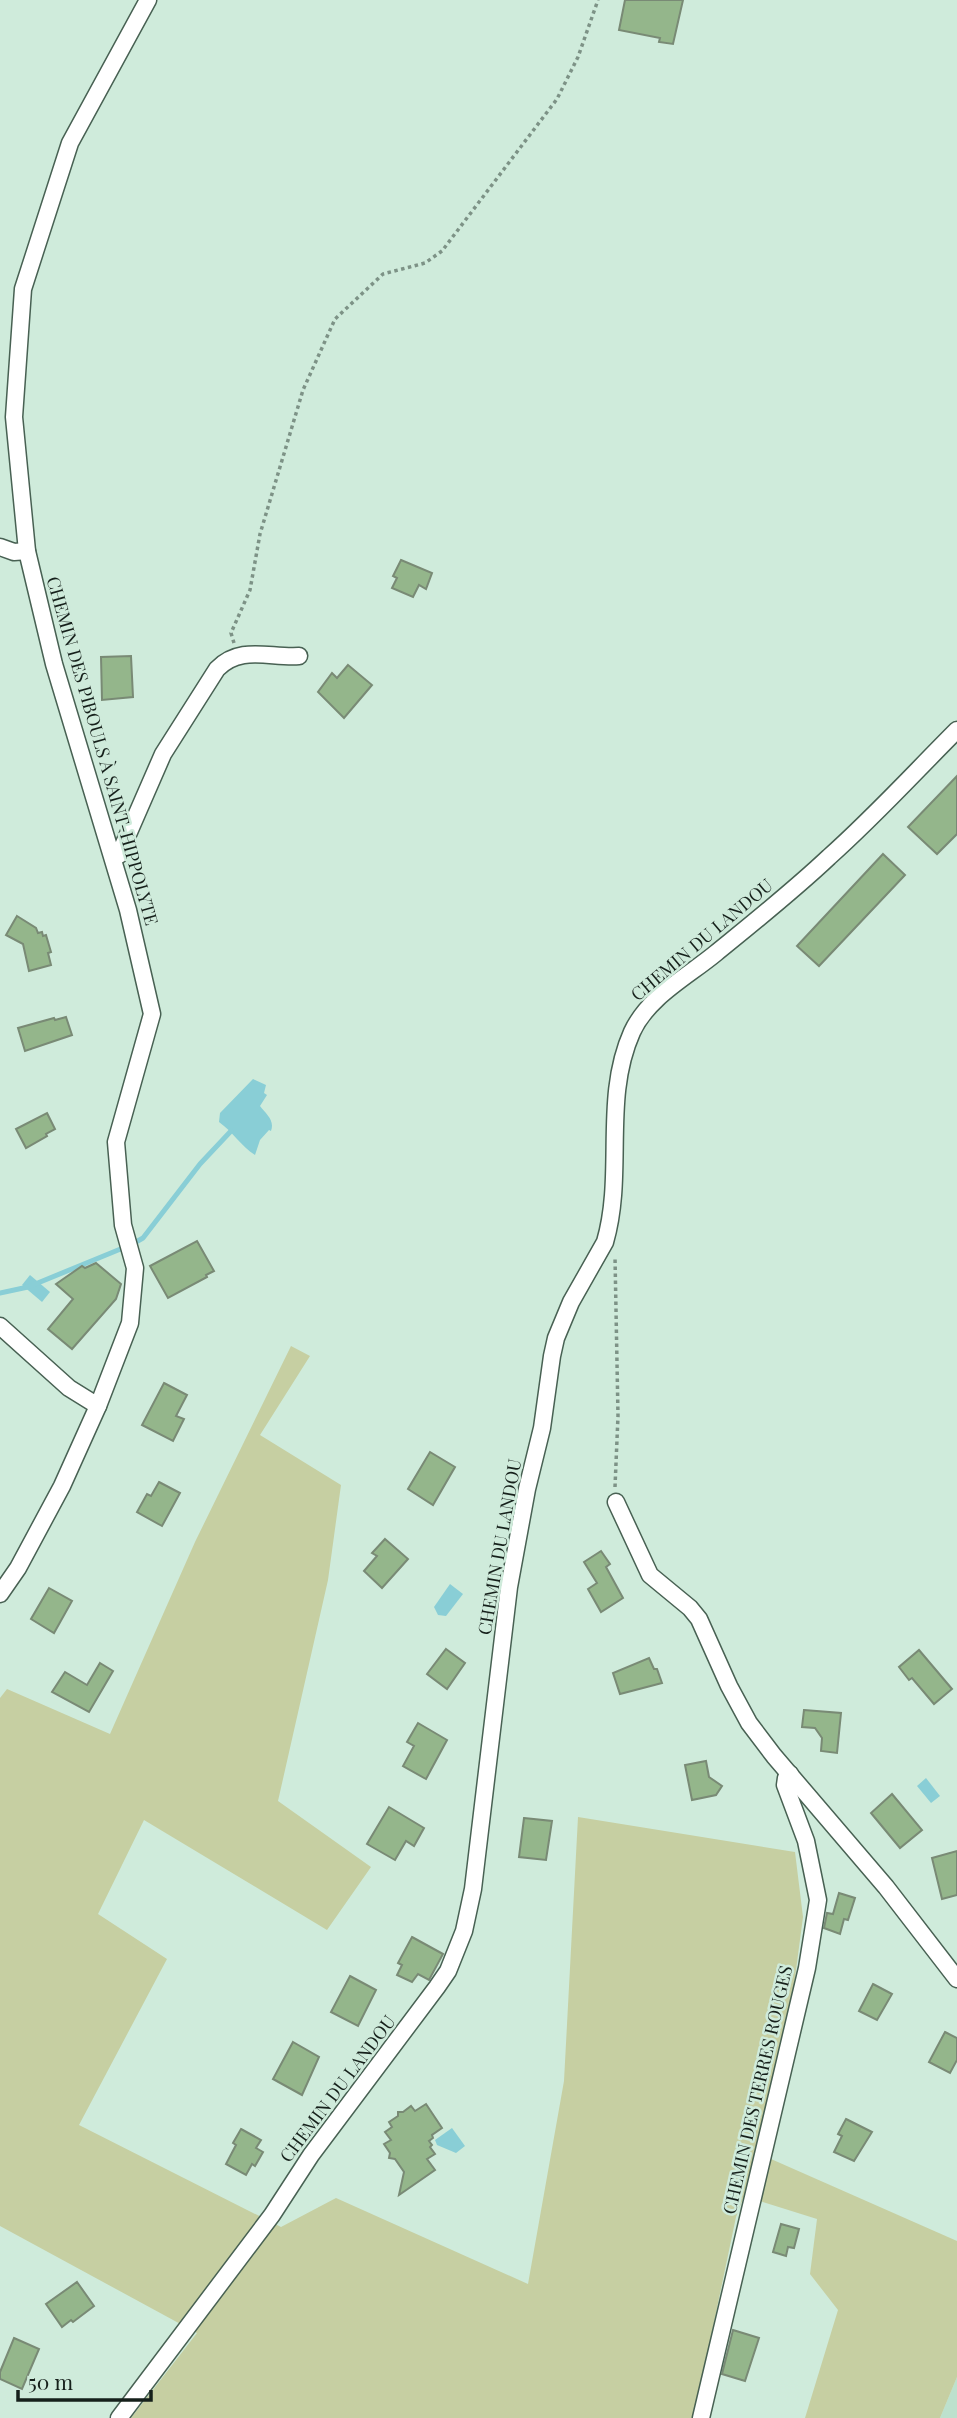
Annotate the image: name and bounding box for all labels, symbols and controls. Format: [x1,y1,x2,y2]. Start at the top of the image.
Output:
street label: CHEMIN DES PIBOULS À SAINT-HIPPOLYTE [42,573,164,928]
street label: CHEMIN DU LANDOU [625,873,777,1006]
street label: CHEMIN DU LANDOU [472,1457,526,1637]
street label: CHEMIN DES TERRES ROUGES [717,1963,797,2216]
street label: CHEMIN DU LANDOU [274,2010,400,2167]
scale bar [18,2358,150,2402]
text: 50 m [28,2367,74,2395]

